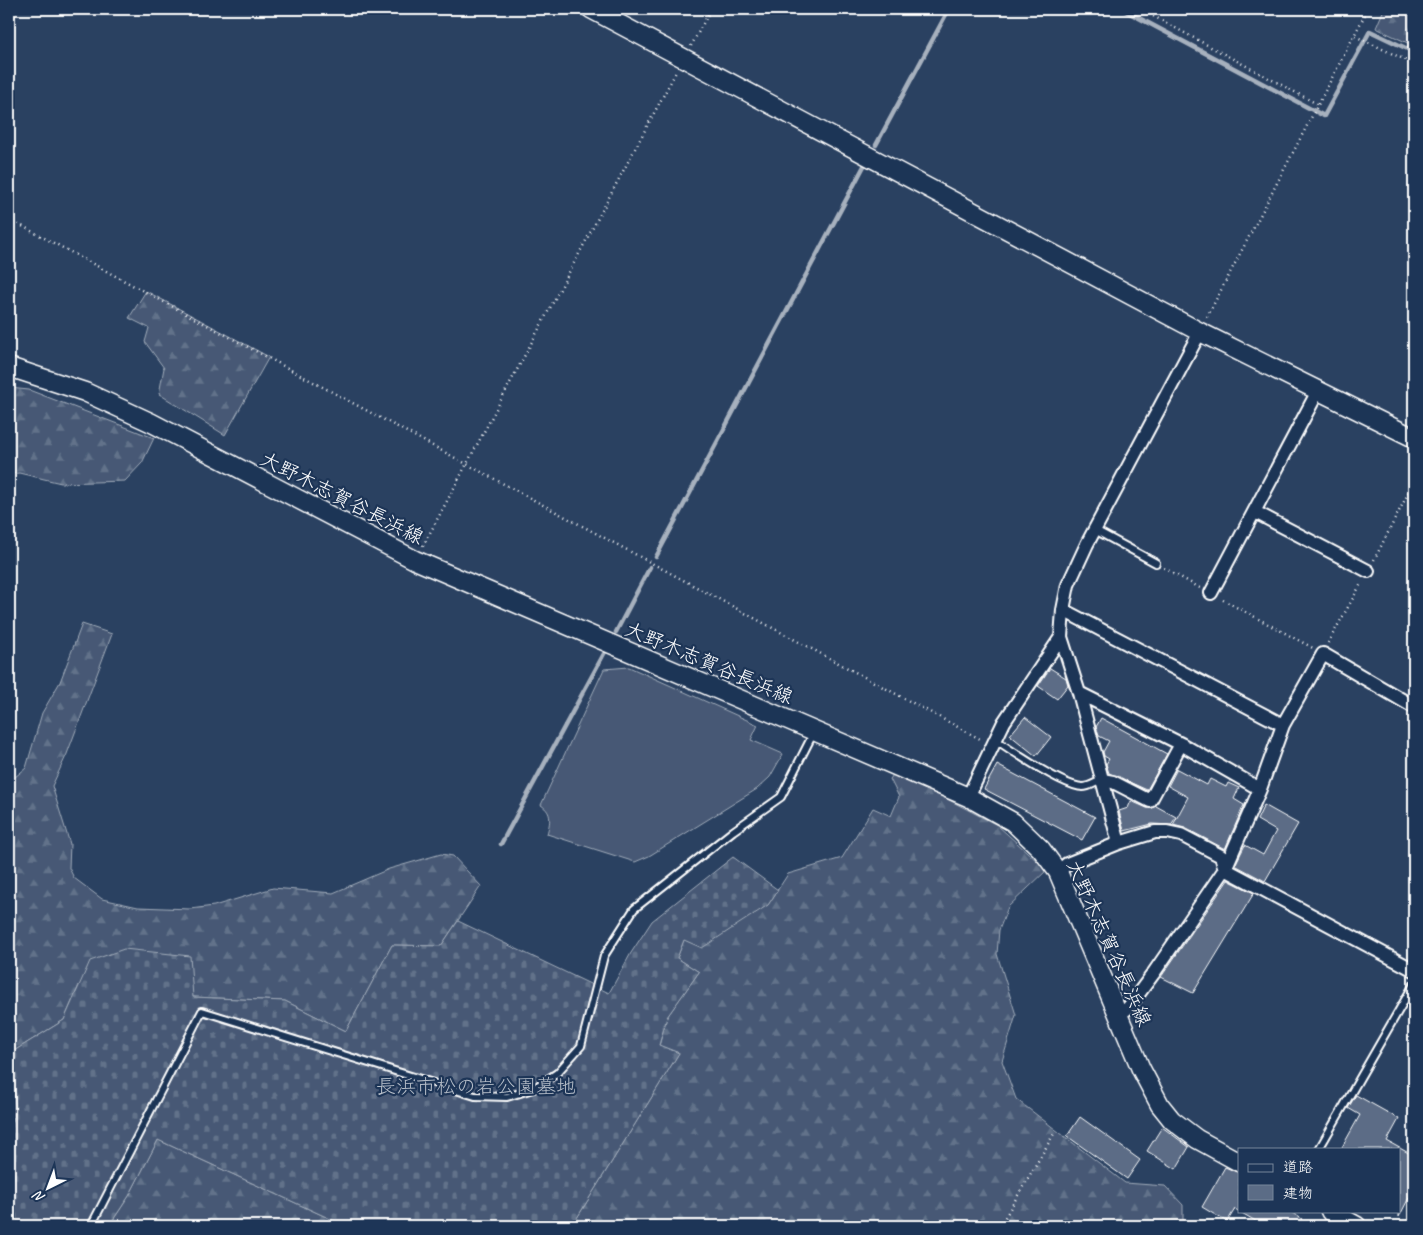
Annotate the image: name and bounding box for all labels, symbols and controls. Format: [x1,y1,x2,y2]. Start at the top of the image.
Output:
street label: 大野木志賀谷長浜線 [256,446,428,550]
street label: 大野木志賀谷長浜線 [621,616,797,710]
street label: 大野木志賀谷長浜線 [1061,856,1157,1030]
park label: 長浜市松の岩公園墓地 [376,1074,576,1099]
legend [1238,1148,1400,1212]
text: 道路 [1283,1158,1313,1177]
north arrow [22,1162,72,1212]
text: 建物 [1283,1184,1313,1203]
text: N [29,1187,49,1207]

